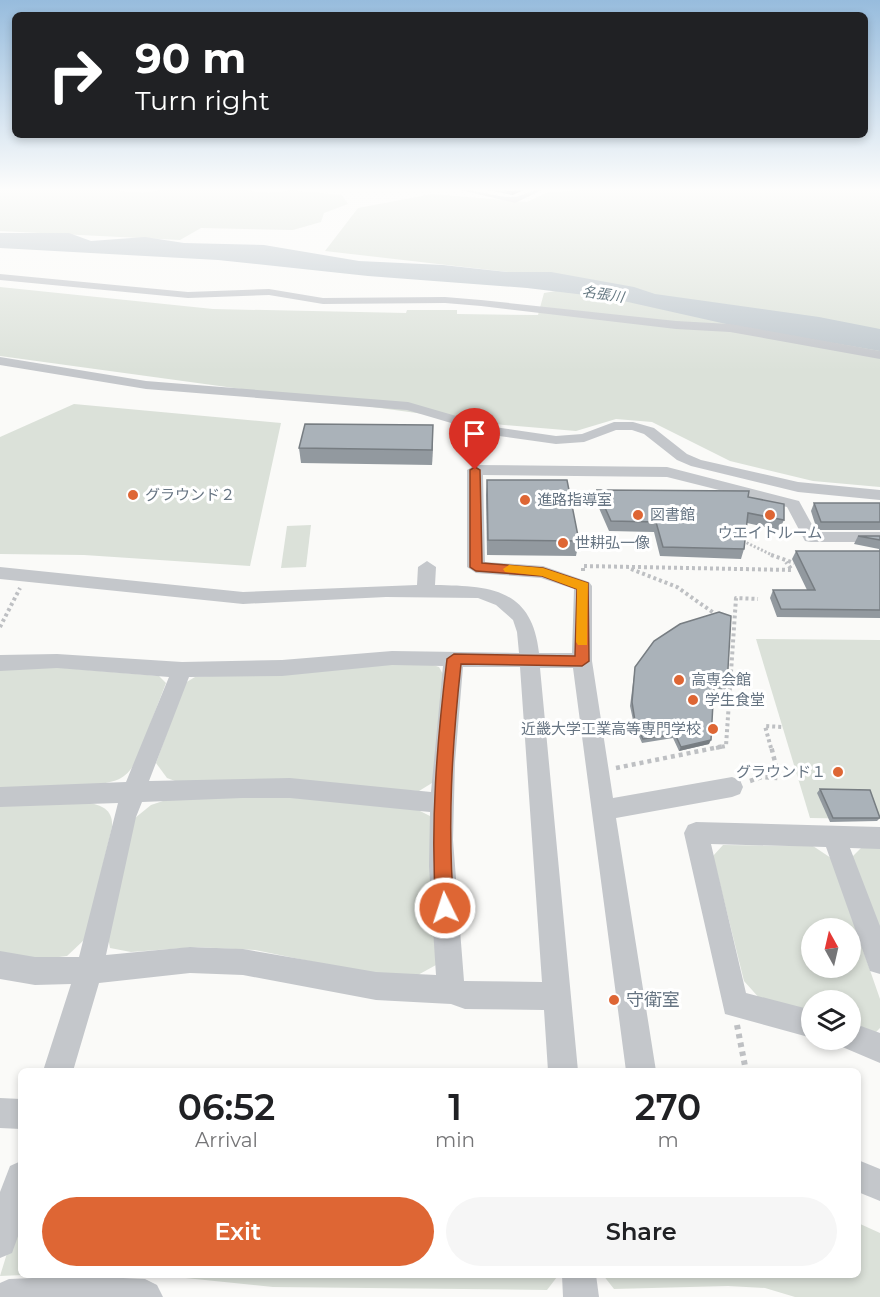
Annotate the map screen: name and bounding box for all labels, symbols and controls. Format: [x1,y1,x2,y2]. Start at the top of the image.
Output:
text: 90 m [135,32,246,84]
icon: right [36,36,114,114]
text: Turn right [135,84,270,117]
water label: 名張川 [581,282,627,306]
pin [449,408,500,470]
icon: arrive [458,417,491,450]
place label: グラウンド２ [145,485,235,504]
marker: グラウンド２ [126,488,140,502]
place label: 進路指導室 [537,490,612,509]
marker: 進路指導室 [518,493,532,507]
place label: 図書館 [650,505,695,524]
marker: 図書館 [631,508,645,522]
marker: ウエイトルーム [763,508,777,522]
place label: ウエイトルーム [718,523,822,542]
place label: 世耕弘一像 [575,533,650,552]
marker: 世耕弘一像 [556,536,570,550]
place label: 高専会館 [691,670,751,689]
marker: 高専会館 [672,673,686,687]
place label: 学生食堂 [705,690,765,709]
marker: 学生食堂 [686,693,700,707]
place label: 近畿大学工業高等専門学校 [521,719,701,738]
marker: 近畿大学工業高等専門学校 [706,722,720,736]
place label: グラウンド１ [736,762,826,781]
marker: グラウンド１ [831,765,845,779]
position arrow [413,876,477,940]
north arrow [801,918,861,978]
map controls [801,918,861,1050]
place label: 守衛室 [626,989,680,1011]
button: layers [801,990,861,1050]
marker: 守衛室 [607,993,621,1007]
text: 06:52 [178,1085,275,1129]
text: 1 [448,1085,462,1129]
text: 270 [635,1085,701,1129]
text: Arrival [195,1128,258,1152]
text: min [435,1128,475,1152]
text: m [657,1128,679,1152]
button: Exit [42,1197,434,1266]
button: Share [446,1197,837,1266]

